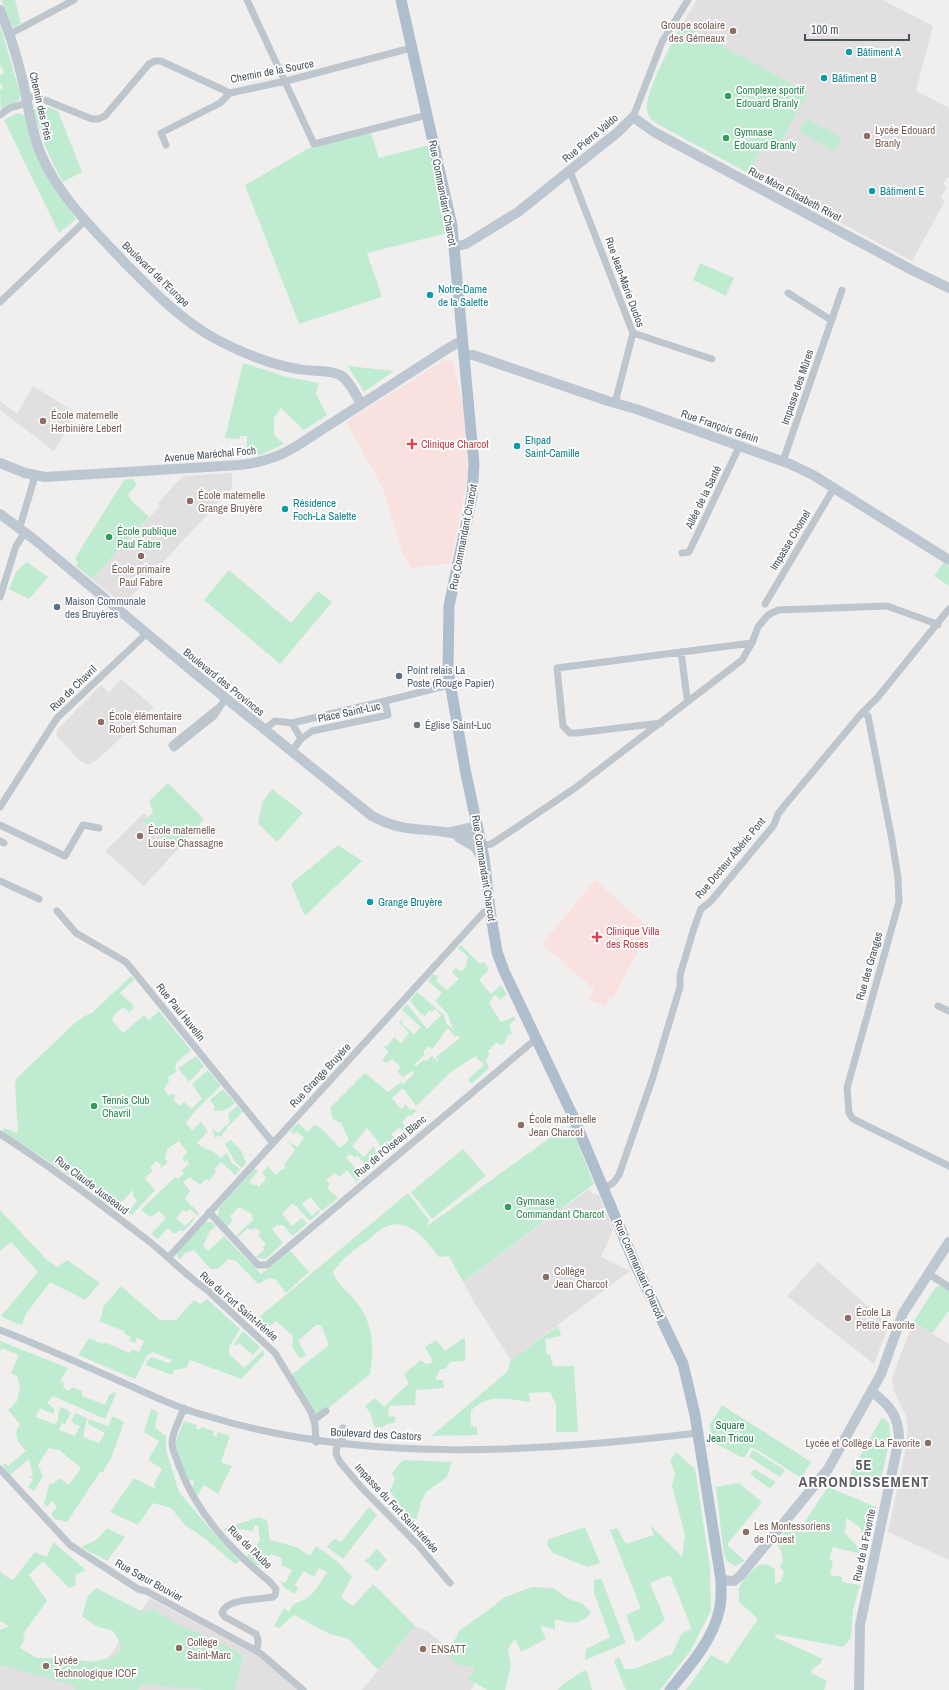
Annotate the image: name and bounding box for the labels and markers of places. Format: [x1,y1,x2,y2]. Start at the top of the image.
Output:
place label: Groupe scolaire des Gémeaux [661,18,725,45]
marker: Groupe scolaire des Gémeaux [728,26,738,36]
place label: Bâtiment A [857,45,902,59]
marker: Bâtiment A [844,47,854,57]
place label: Bâtiment B [832,71,877,85]
marker: Bâtiment B [819,73,829,83]
place label: Complexe sportif Edouard Branly [736,83,805,110]
marker: Complexe sportif Edouard Branly [723,91,733,101]
place label: Lycée Edouard Branly [875,123,935,150]
place label: Gymnase Edouard Branly [734,125,797,152]
marker: Lycée Edouard Branly [862,131,872,141]
marker: Gymnase Edouard Branly [721,133,731,143]
place label: Bâtiment E [880,184,925,198]
marker: Bâtiment E [867,186,877,196]
place label: Notre-Dame de la Salette [438,282,488,309]
marker: Notre-Dame de la Salette [425,290,435,300]
place label: École maternelle Herbinière Lebert [51,408,122,435]
marker: École maternelle Herbinière Lebert [38,416,48,426]
place label: Ehpad Saint-Camille [525,433,580,460]
place label: Clinique Charcot [421,437,489,451]
marker: Clinique Charcot [406,438,418,450]
marker: Ehpad Saint-Camille [512,441,522,451]
place label: École maternelle Grange Bruyère [198,488,265,515]
marker: École maternelle Grange Bruyère [185,496,195,506]
place label: Résidence Foch-La Salette [293,496,356,523]
marker: Résidence Foch-La Salette [280,504,290,514]
place label: École publique Paul Fabre [117,524,177,551]
marker: École publique Paul Fabre [104,532,114,542]
marker: École primaire Paul Fabre [136,551,146,561]
place label: École primaire Paul Fabre [112,562,170,589]
place label: Maison Communale des Bruyères [65,594,146,621]
marker: Maison Communale des Bruyères [52,602,62,612]
place label: Point relais La Poste (Rouge Papier) [407,663,494,690]
marker: Point relais La Poste (Rouge Papier) [394,671,404,681]
place label: École élémentaire Robert Schuman [109,709,182,736]
marker: École élémentaire Robert Schuman [96,717,106,727]
place label: Église Saint-Luc [425,718,492,732]
marker: Église Saint-Luc [412,720,422,730]
place label: École maternelle Louise Chassagne [148,823,223,850]
marker: École maternelle Louise Chassagne [135,831,145,841]
place label: Grange Bruyère [378,895,442,909]
marker: Grange Bruyère [365,897,375,907]
place label: Clinique Villa des Roses [606,924,660,951]
marker: Clinique Villa des Roses [591,931,603,943]
place label: Tennis Club Chavril [102,1093,150,1120]
marker: Tennis Club Chavril [89,1101,99,1111]
place label: École maternelle Jean Charcot [529,1112,596,1139]
marker: École maternelle Jean Charcot [516,1120,526,1130]
place label: Gymnase Commandant Charcot [516,1194,605,1221]
marker: Gymnase Commandant Charcot [503,1202,513,1212]
place label: Collège Jean Charcot [554,1264,608,1291]
marker: Collège Jean Charcot [541,1272,551,1282]
place label: École La Petite Favorite [856,1305,915,1332]
marker: École La Petite Favorite [843,1313,853,1323]
place label: Lycée et Collège La Favorite [805,1436,920,1450]
marker: Lycée et Collège La Favorite [923,1438,933,1448]
place label: Les Montessoriens de l'Ouest [754,1519,831,1546]
marker: Les Montessoriens de l'Ouest [741,1527,751,1537]
place label: Collège Saint-Marc [187,1635,232,1662]
place label: ENSATT [431,1642,466,1656]
marker: Collège Saint-Marc [174,1643,184,1653]
marker: ENSATT [418,1644,428,1654]
place label: Lycée Technologique ICOF [54,1653,137,1680]
marker: Lycée Technologique ICOF [41,1661,51,1671]

